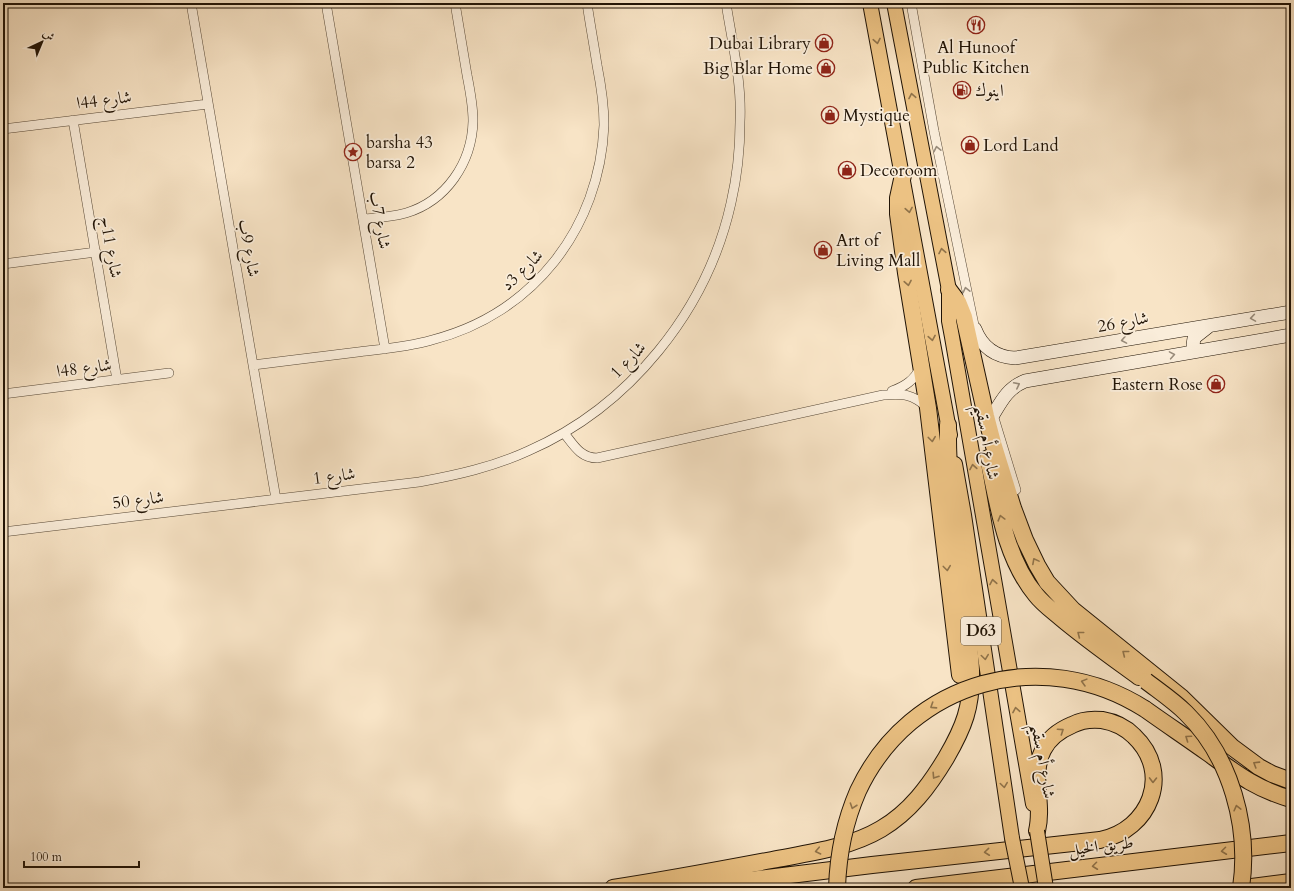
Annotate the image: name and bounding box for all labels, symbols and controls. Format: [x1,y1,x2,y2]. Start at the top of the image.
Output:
restaurant icon: Al Hunoof Public Kitchen [966,15,986,35]
north arrow [22,22,62,62]
text: ش [39,26,58,44]
place label: Dubai Library [709,32,811,55]
shop icon: Dubai Library [814,33,834,53]
place label: Al Hunoof Public Kitchen [922,36,1030,79]
one-way arrow [872,38,881,44]
place label: Big Blar Home [703,57,813,80]
shop icon: Big Blar Home [816,58,836,78]
place label: اينوك [975,79,1004,102]
fuel station icon: اينوك [952,80,972,100]
street label: شارع 44ا [75,85,133,117]
one-way arrow [908,93,916,99]
place label: Mystique [843,104,910,127]
shop icon: Mystique [820,105,840,125]
place label: barsha 43 barsa 2 [366,131,433,174]
place label: Lord Land [983,134,1059,157]
shop icon: Lord Land [960,135,980,155]
place icon: barsha 43 barsa 2 [343,142,363,162]
one-way arrow [934,146,942,153]
place label: Decoroom [860,159,938,182]
shop icon: Decoroom [837,160,857,180]
street label: شارع 7ب [362,189,396,251]
one-way arrow [904,207,913,213]
street label: شارع 11ج [91,214,128,280]
street label: شارع 9ب [231,217,265,279]
place label: Art of Living Mall [836,229,921,272]
shop icon: Art of Living Mall [813,240,833,260]
street label: شارع 3د [496,244,550,297]
one-way arrow [938,248,946,254]
one-way arrow [903,280,911,286]
one-way arrow [963,287,971,294]
street label: شارع 26 [1096,306,1151,340]
one-way arrow [1249,313,1256,322]
one-way arrow [928,335,936,341]
one-way arrow [1121,335,1127,344]
street label: شارع 1 [605,337,653,385]
one-way arrow [1169,352,1175,360]
street label: شارع 48ا [55,353,113,385]
place label: Eastern Rose [1112,373,1203,396]
shop icon: Eastern Rose [1206,374,1226,394]
one-way arrow [1013,383,1020,390]
street label: شارع أم سقيم [964,402,1006,482]
one-way arrow [927,436,936,442]
street label: شارع 1 [311,462,357,492]
one-way arrow [970,464,978,471]
street label: شارع 50 [111,485,165,517]
one-way arrow [998,515,1006,521]
one-way arrow [1032,558,1040,565]
one-way arrow [943,565,952,571]
one-way arrow [990,579,998,585]
road number: D63 [961,617,1001,645]
one-way arrow [1078,631,1085,638]
one-way arrow [1123,650,1130,657]
one-way arrow [980,654,989,660]
one-way arrow [1081,678,1088,687]
one-way arrow [930,702,937,709]
one-way arrow [1012,707,1021,713]
street label: شارع أم سقيم [1020,721,1062,801]
one-way arrow [1057,728,1064,736]
one-way arrow [1185,735,1192,743]
one-way arrow [1253,762,1260,769]
one-way arrow [932,772,939,779]
one-way arrow [1149,777,1157,783]
one-way arrow [999,782,1008,788]
one-way arrow [849,802,857,809]
one-way arrow [1233,804,1241,811]
street label: طريق الخيل [1067,831,1135,861]
scale bar [24,843,139,869]
one-way arrow [815,846,821,854]
one-way arrow [1221,846,1228,855]
one-way arrow [984,847,990,856]
text: 100 m [30,849,63,865]
one-way arrow [1092,861,1098,870]

